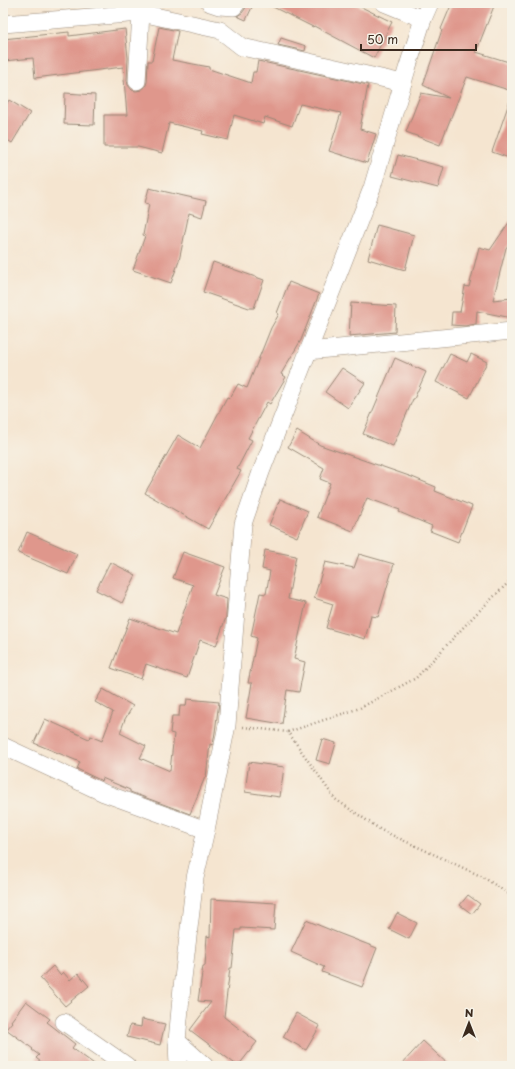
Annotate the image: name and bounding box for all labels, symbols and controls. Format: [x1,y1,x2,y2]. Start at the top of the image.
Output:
scale bar [361,26,476,52]
text: 50 m [367,30,398,48]
north arrow [449,1003,489,1043]
text: N [465,1004,474,1021]

